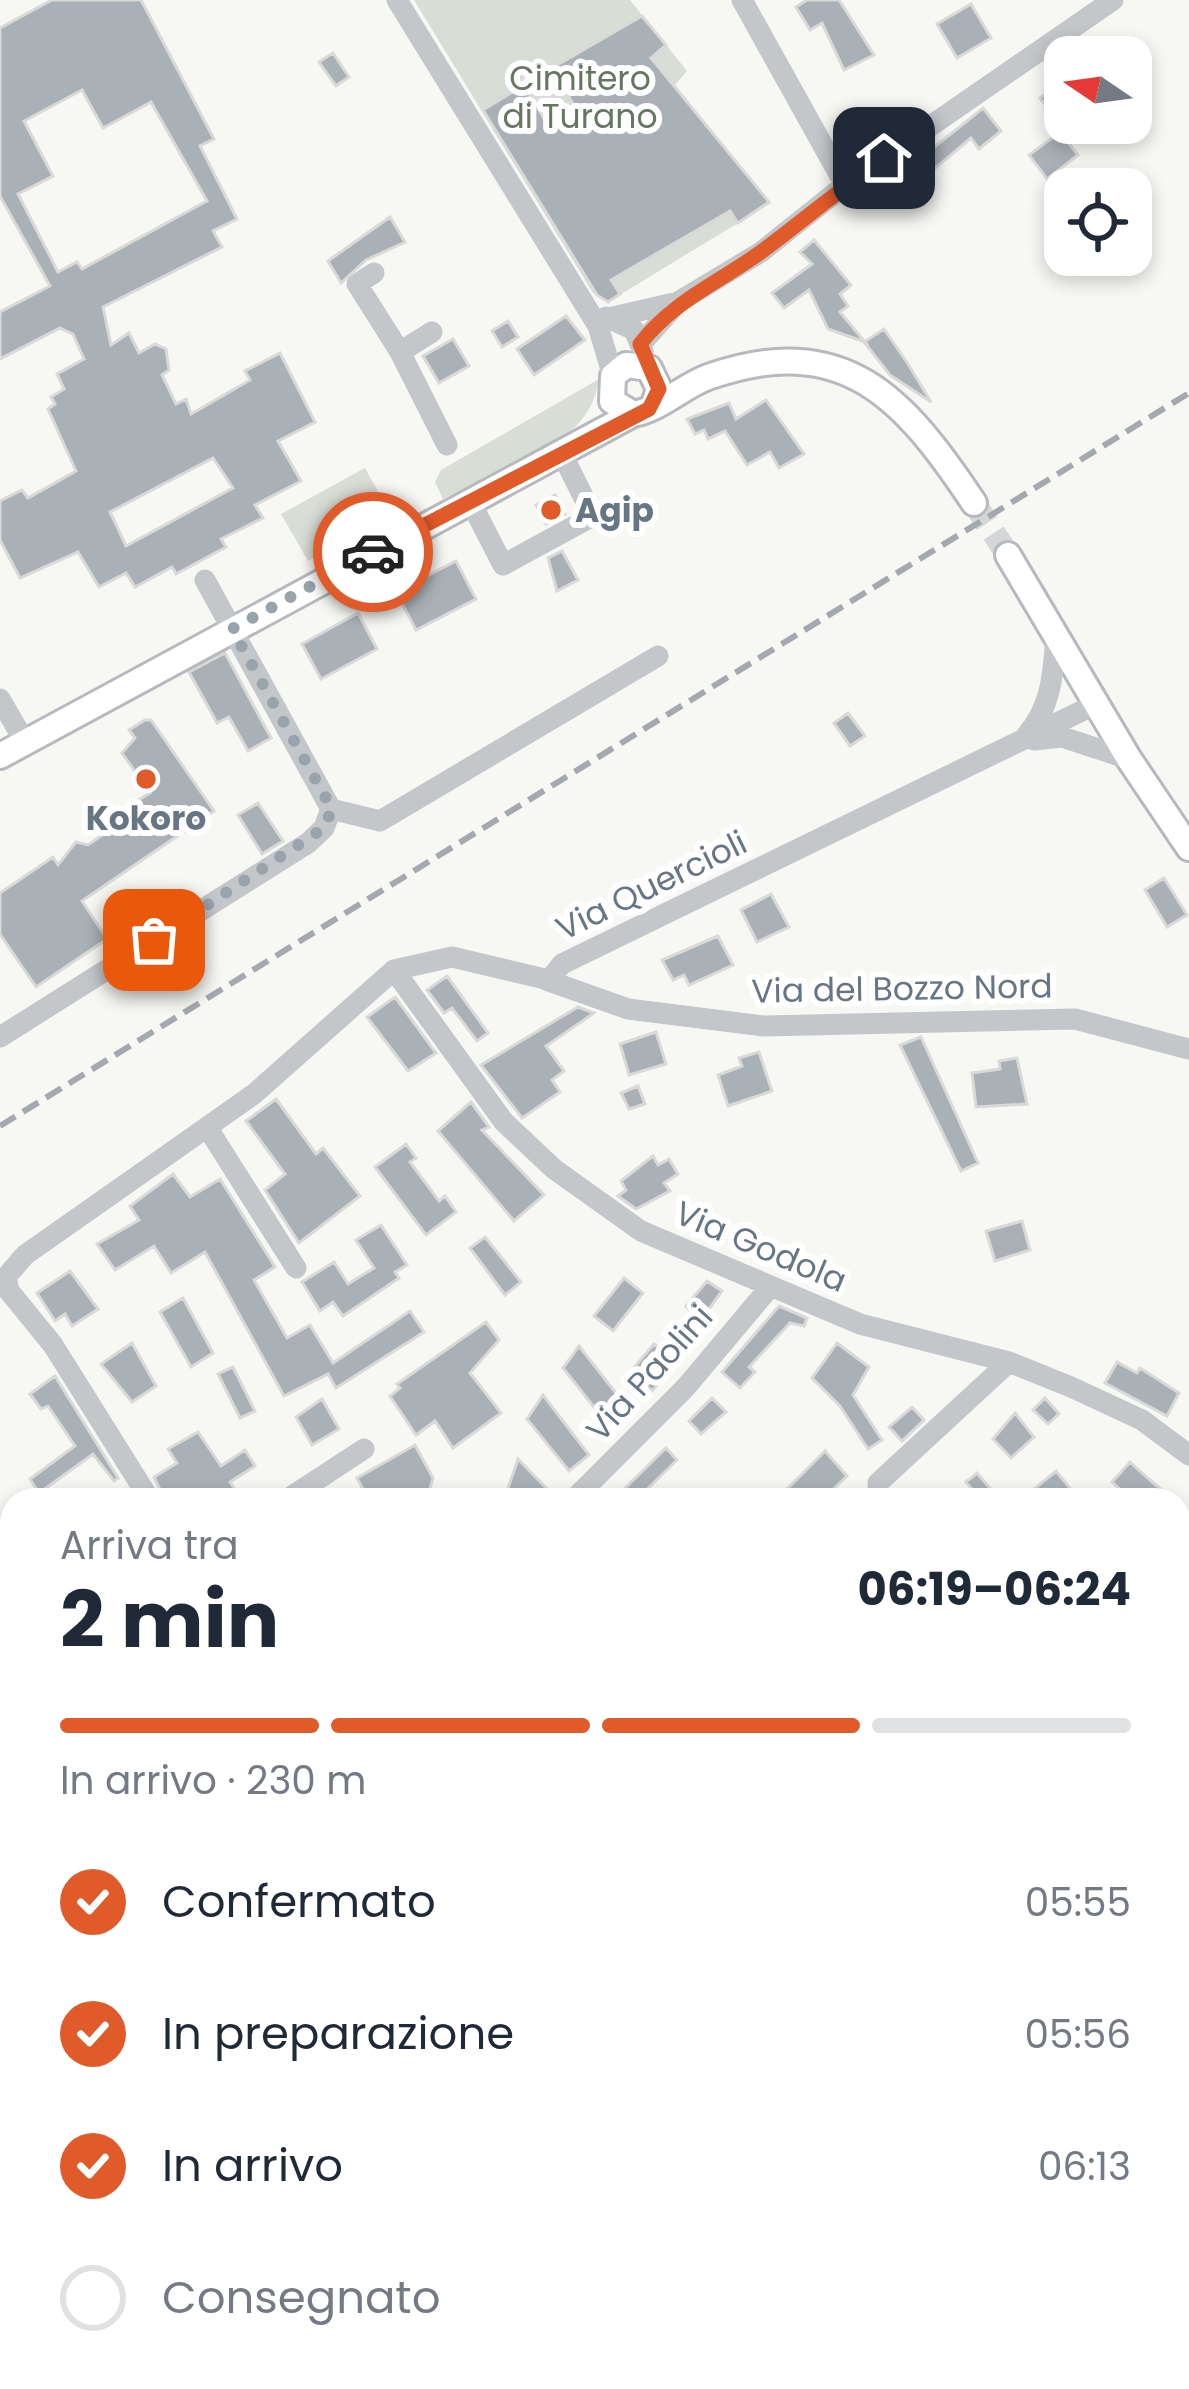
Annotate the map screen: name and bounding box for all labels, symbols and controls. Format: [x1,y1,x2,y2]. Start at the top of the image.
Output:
north arrow [1044,36,1152,144]
map controls [1044,36,1152,276]
park label: Cimitero di Turano [502,55,658,140]
pin [833,107,935,209]
icon: home [851,125,917,191]
button: locate [1044,168,1152,276]
place label: Agip [575,487,654,534]
courier [313,492,433,612]
marker: Agip [538,497,564,523]
icon: car [340,519,406,585]
marker: Kokoro [133,766,159,792]
place label: Kokoro [86,795,206,842]
street label: Via Quercioli [548,819,755,952]
pin [103,889,205,991]
icon: bag [121,907,187,973]
street label: Via del Bozzo Nord [751,962,1053,1015]
street label: Via Godola [668,1189,854,1304]
street label: Via Paolini [575,1295,724,1452]
text: Arriva tra [60,1518,239,1573]
text: 06:19–06:24 [857,1558,1131,1621]
text: 2 min [60,1565,279,1674]
text: In arrivo · 230 m [60,1753,366,1808]
icon: check [60,1869,126,1935]
text: Confermato [162,1870,436,1933]
text: 05:55 [1025,1875,1131,1930]
icon: check [60,2001,126,2067]
text: In preparazione [162,2002,514,2065]
text: 05:56 [1024,2007,1131,2062]
icon: check [60,2133,126,2199]
text: In arrivo [162,2134,343,2197]
text: 06:13 [1038,2139,1131,2194]
text: Consegnato [162,2266,441,2329]

